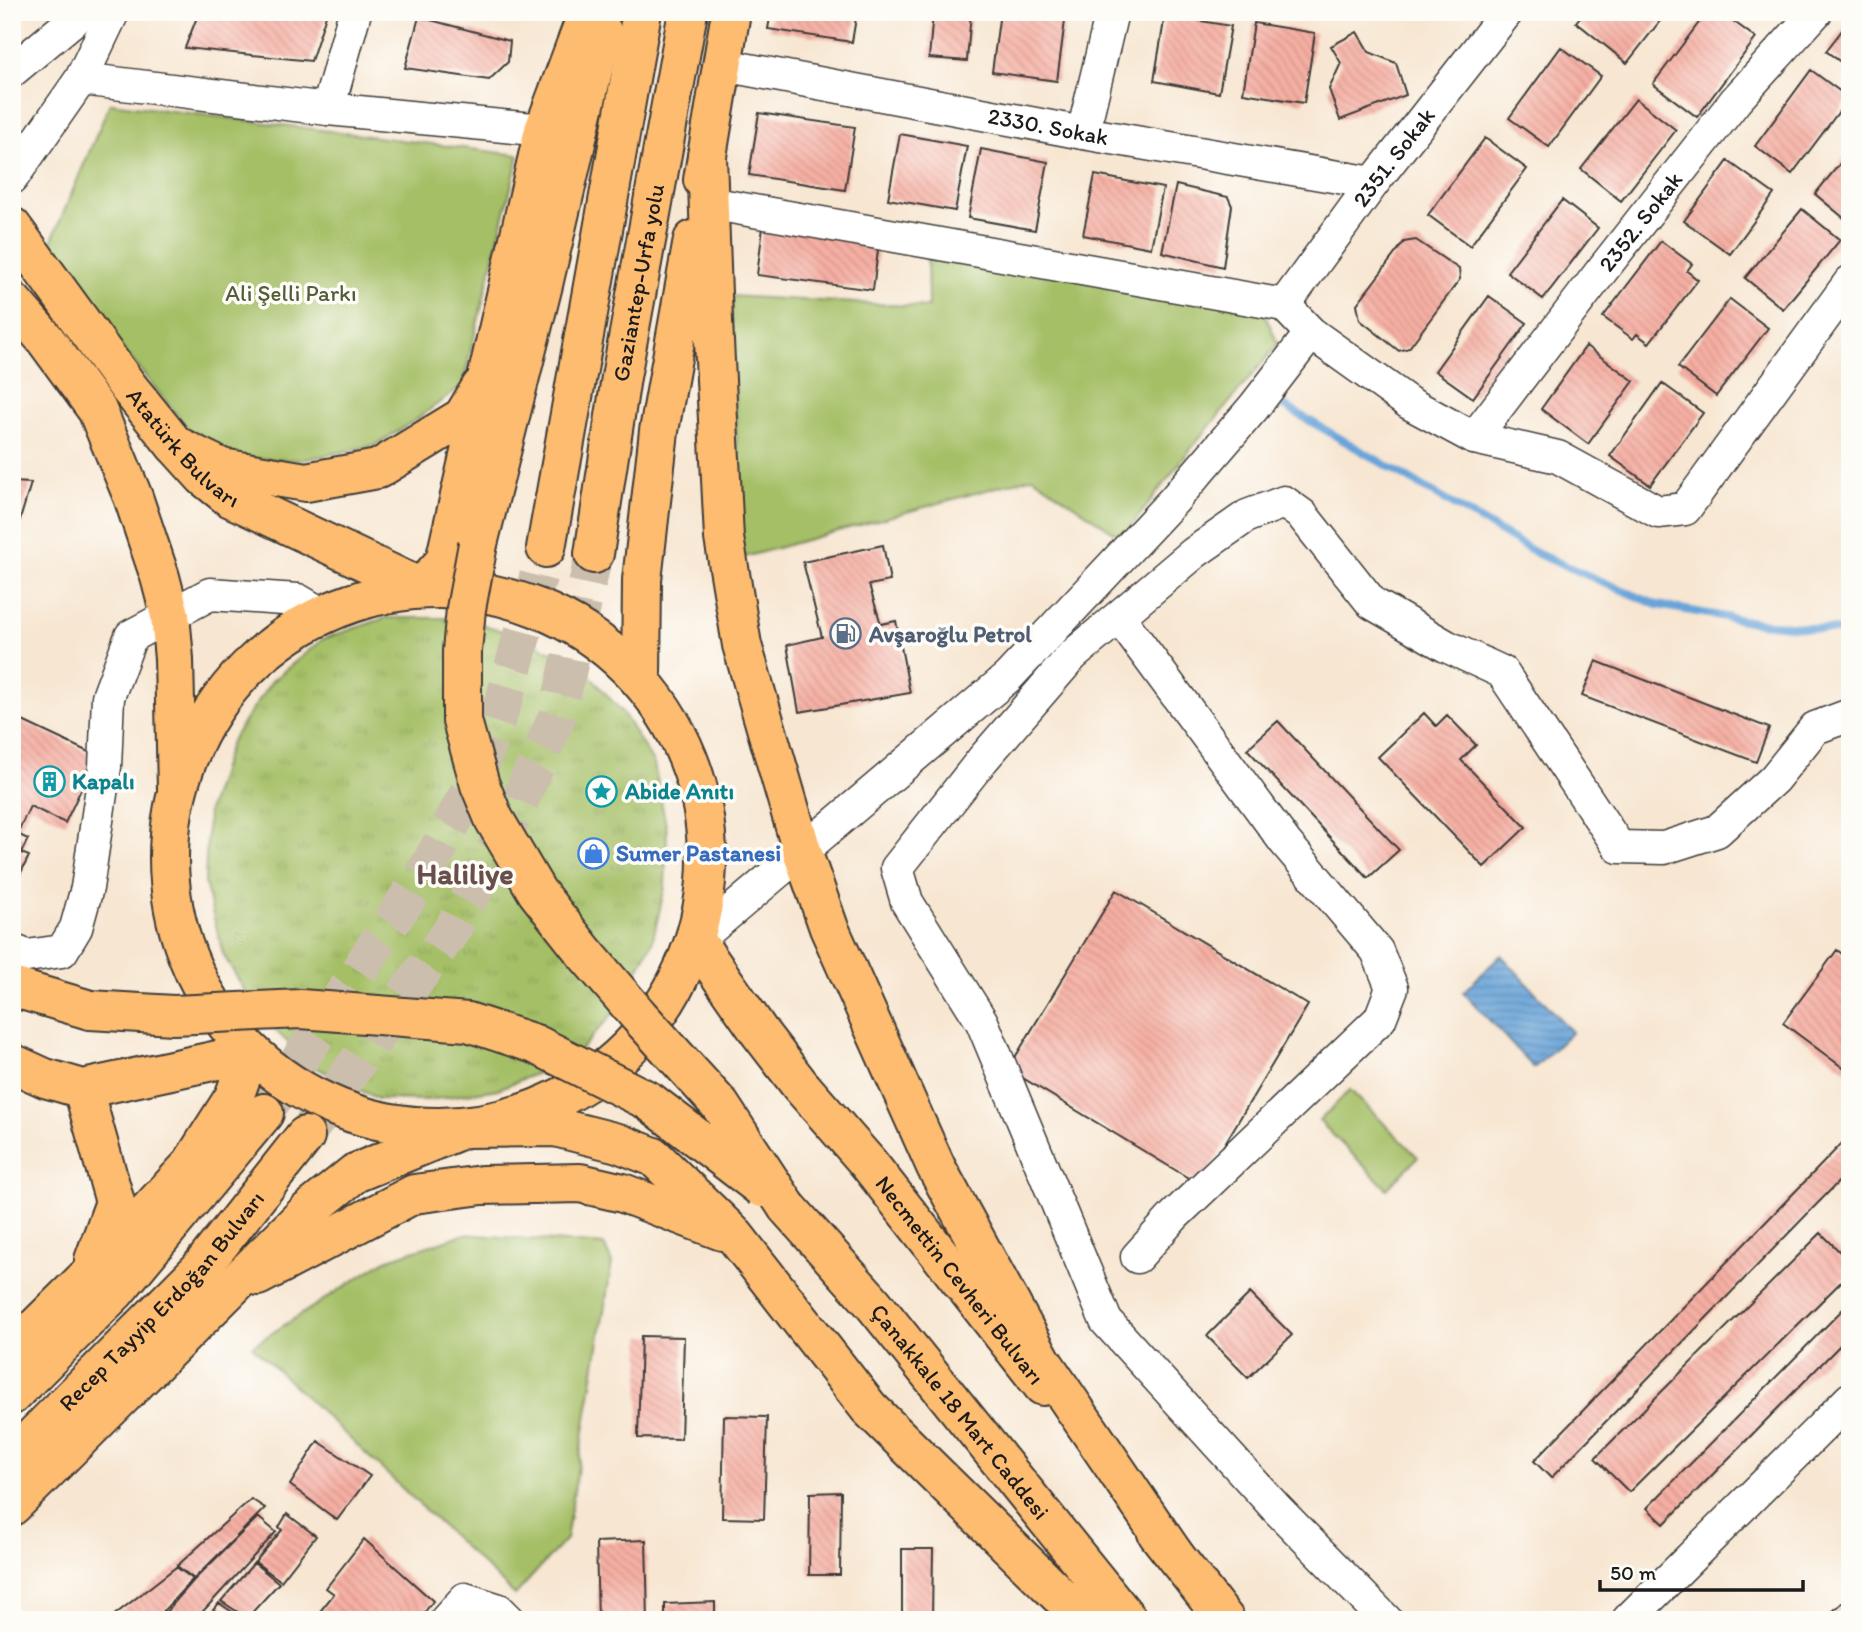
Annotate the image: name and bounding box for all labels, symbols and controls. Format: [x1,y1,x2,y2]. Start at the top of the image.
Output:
street label: 2330. Sokak [986,101,1111,151]
street label: 2351. Sokak [1346,102,1441,212]
street label: 2352. Sokak [1592,166,1688,277]
street label: Gaziantep-Urfa yolu [606,181,670,384]
park label: Ali Şelli Parkı [225,279,357,307]
street label: Atatürk Bulvarı [121,382,244,514]
fuel station icon: Avşaroğlu Petrol [829,617,863,651]
place label: Avşaroğlu Petrol [868,620,1032,648]
building icon: Kapalı [32,764,66,798]
place label: Kapalı [72,767,135,795]
place icon: Abide Anıtı [585,774,619,808]
place label: Abide Anıtı [624,777,734,805]
shop icon: Sumer Pastanesi [576,836,610,870]
place label: Sumer Pastanesi [616,839,781,867]
district label: Haliliye [416,855,514,892]
street label: Necmettin Cevheri Bulvarı [869,1170,1050,1390]
street label: Recep Tayyip Erdoğan Bulvarı [53,1185,270,1417]
street label: Çanakkale 18 Mart Caddesi [865,1298,1055,1525]
scale bar [1600,1548,1802,1592]
text: 50 m [1610,1560,1657,1585]

